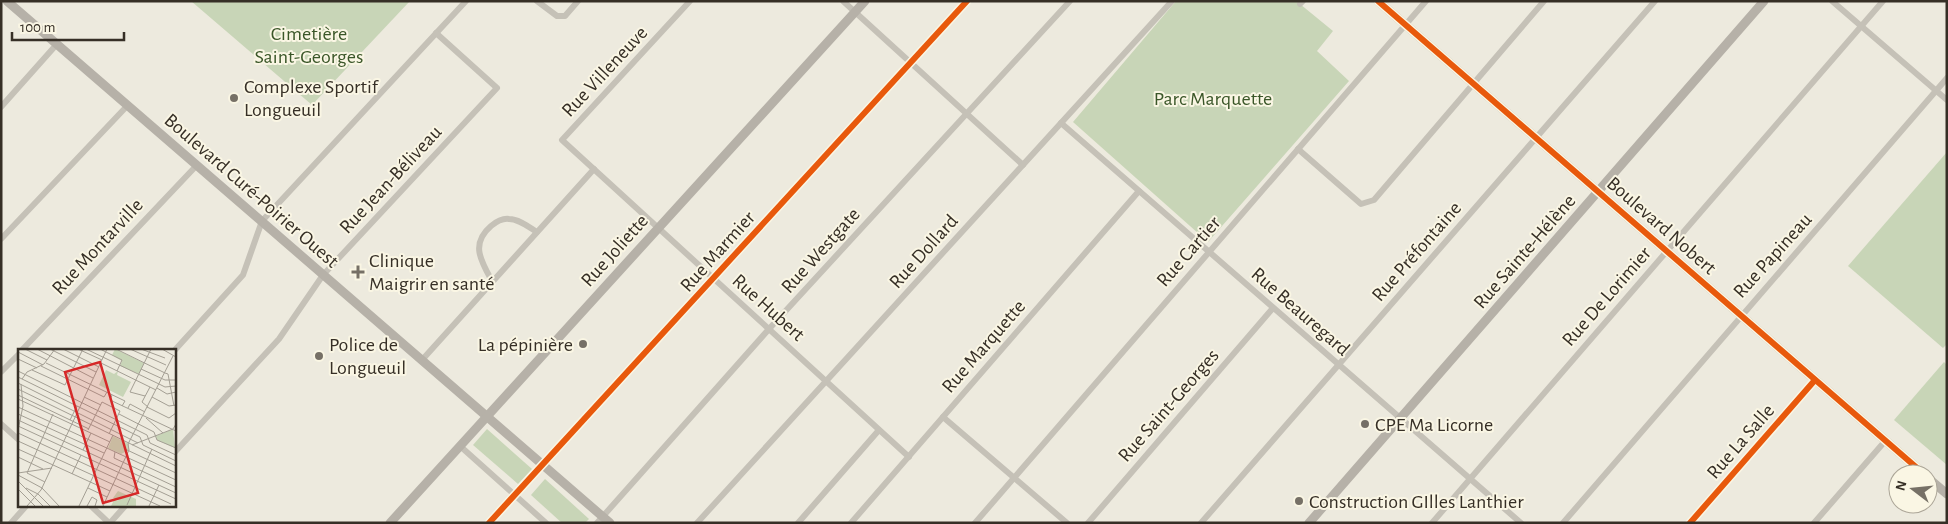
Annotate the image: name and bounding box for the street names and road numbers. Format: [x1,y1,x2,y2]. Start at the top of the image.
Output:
street label: Rue Villeneuve [558,23,651,121]
street label: Boulevard Curé-Poirier Ouest [160,110,343,272]
street label: Rue Jean-Béliveau [336,122,446,238]
street label: Boulevard Nobert [1603,173,1720,279]
street label: Rue Sainte-Hélène [1470,191,1580,313]
street label: Rue Montarville [48,195,147,299]
street label: Rue Préfontaine [1368,198,1465,305]
street label: Rue Westgate [778,204,864,297]
street label: Rue Marmier [677,207,759,296]
street label: Rue Papineau [1730,209,1816,302]
street label: Rue Joliette [577,211,652,291]
street label: Rue Dollard [886,211,962,292]
street label: Rue Cartier [1153,212,1225,291]
street label: Rue De Lorimier [1558,243,1655,350]
street label: Rue Beauregard [1247,264,1353,360]
street label: Rue Hubert [728,270,809,346]
street label: Rue Marquette [938,296,1029,397]
street label: Rue Saint-Georges [1115,345,1223,466]
street label: Rue La Salle [1703,401,1778,483]

